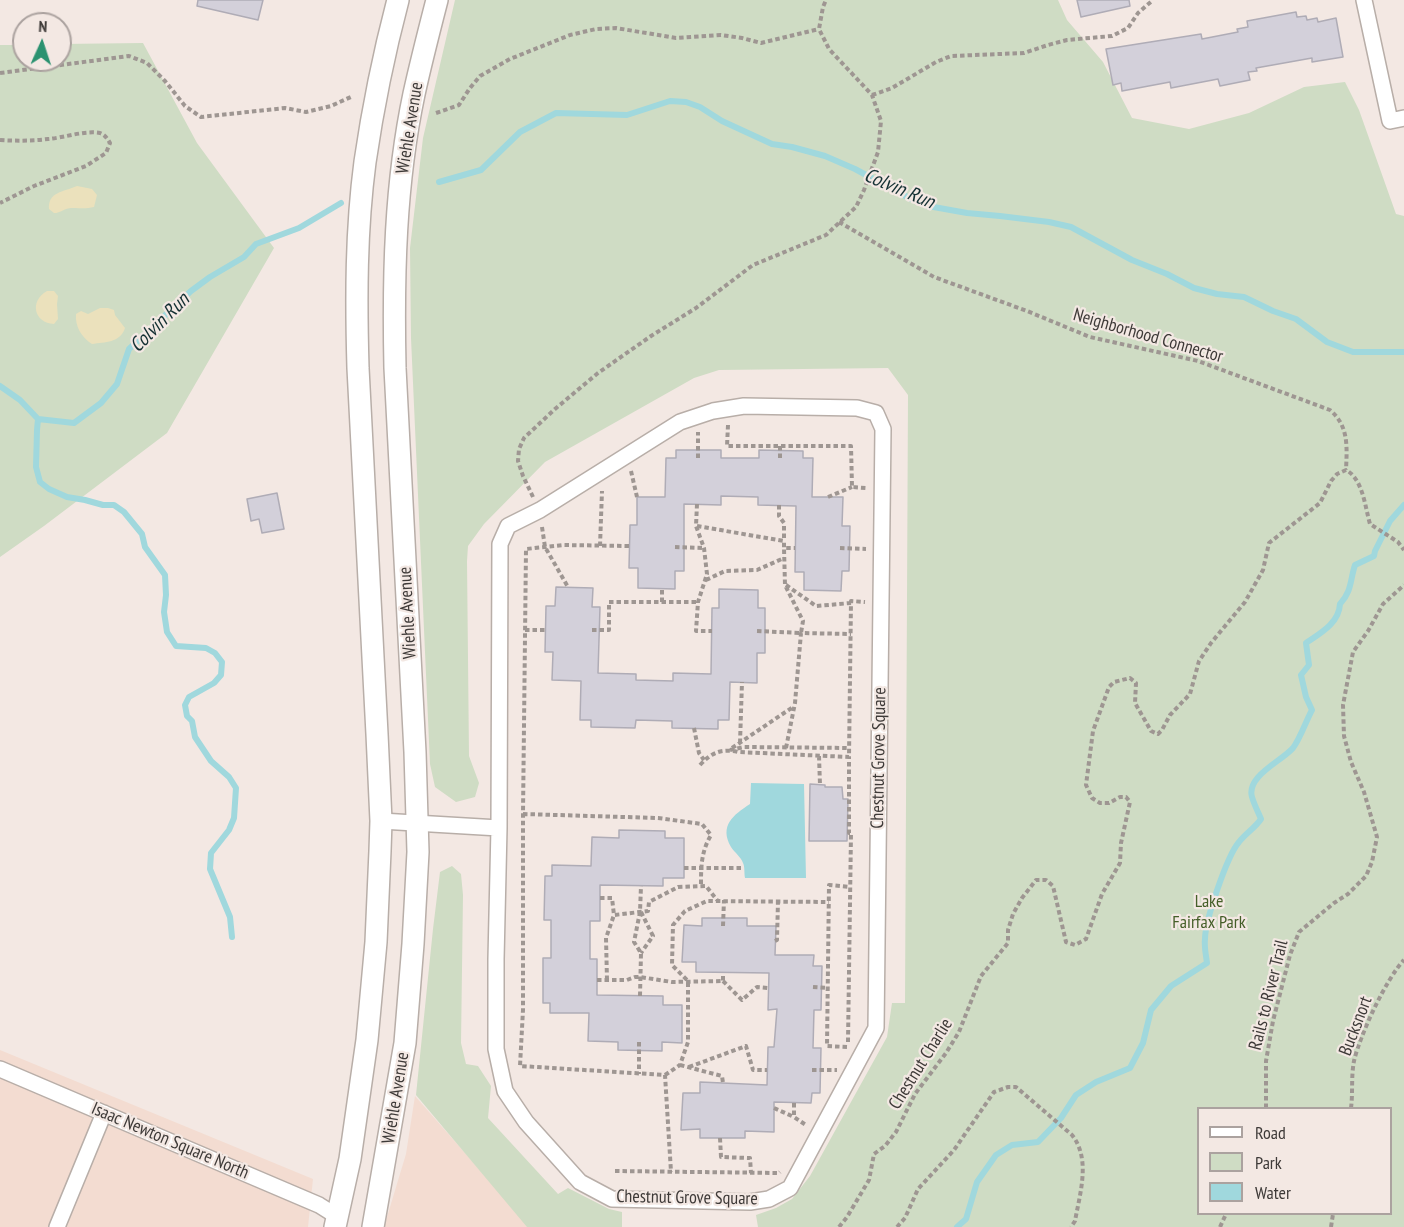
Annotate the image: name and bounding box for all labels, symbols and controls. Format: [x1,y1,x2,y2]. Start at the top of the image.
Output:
north arrow [12,12,72,72]
text: N [38,16,48,36]
street label: Wiehle Avenue [392,81,428,175]
water label: Colvin Run [860,163,938,215]
water label: Colvin Run [125,288,195,358]
street label: Neighborhood Connector [1071,304,1225,368]
street label: Wiehle Avenue [395,566,421,660]
street label: Chestnut Grove Square [867,687,891,829]
park label: Lake Fairfax Park [1172,891,1246,934]
street label: Rails to River Trail [1245,938,1293,1052]
street label: Bucksnort [1335,993,1377,1059]
street label: Chestnut Charlie [885,1015,957,1113]
street label: Wiehle Avenue [378,1051,414,1145]
street label: Isaac Newton Square North [88,1098,252,1184]
legend [1197,1107,1392,1215]
text: Road [1255,1121,1286,1144]
text: Park [1255,1151,1282,1174]
text: Water [1255,1181,1291,1204]
street label: Chestnut Grove Square [616,1186,758,1210]

